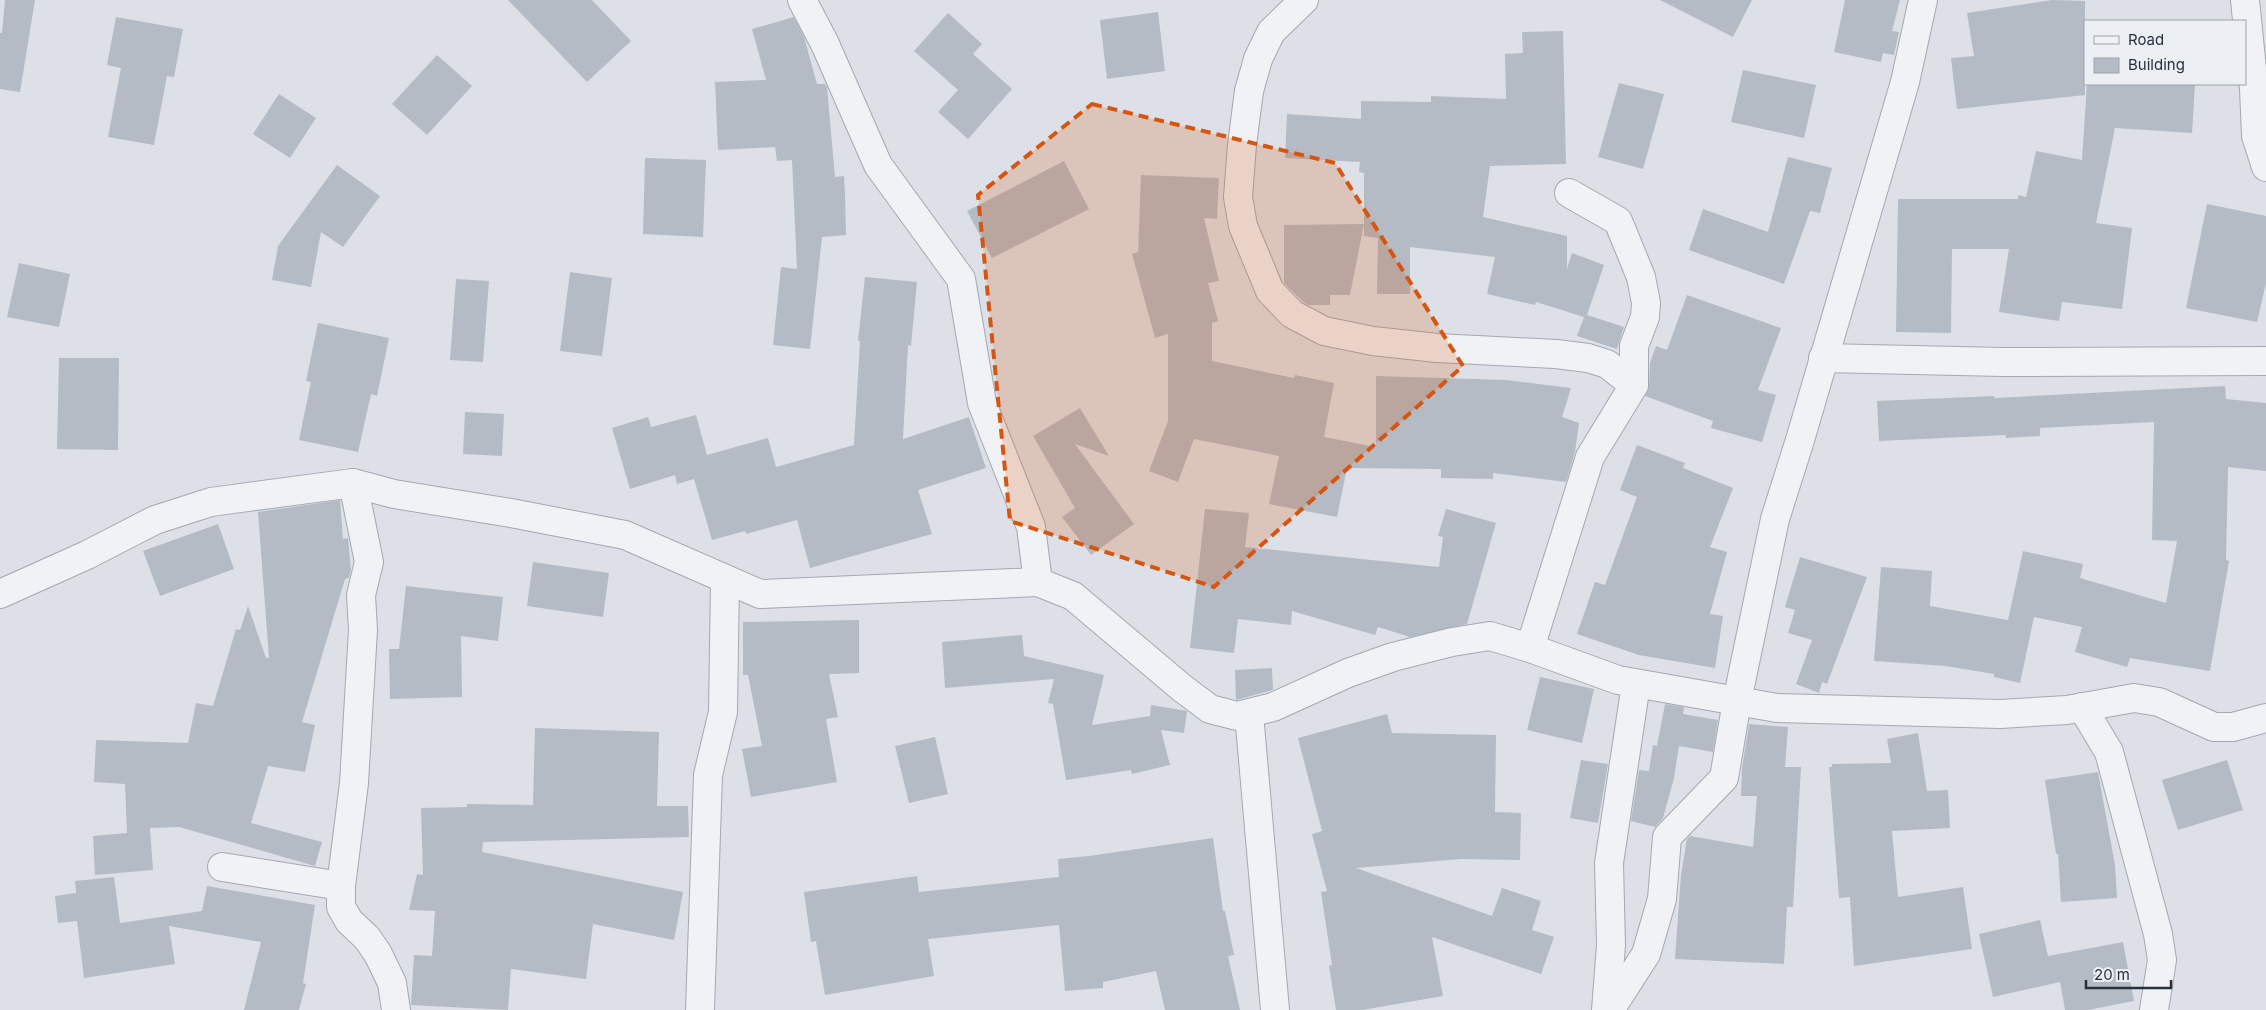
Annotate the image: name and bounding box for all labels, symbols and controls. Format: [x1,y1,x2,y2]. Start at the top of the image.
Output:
legend [2084,20,2246,85]
text: Road [2128,30,2164,49]
text: Building [2128,55,2185,74]
scale bar [2086,958,2171,990]
text: 20 m [2094,965,2130,984]

